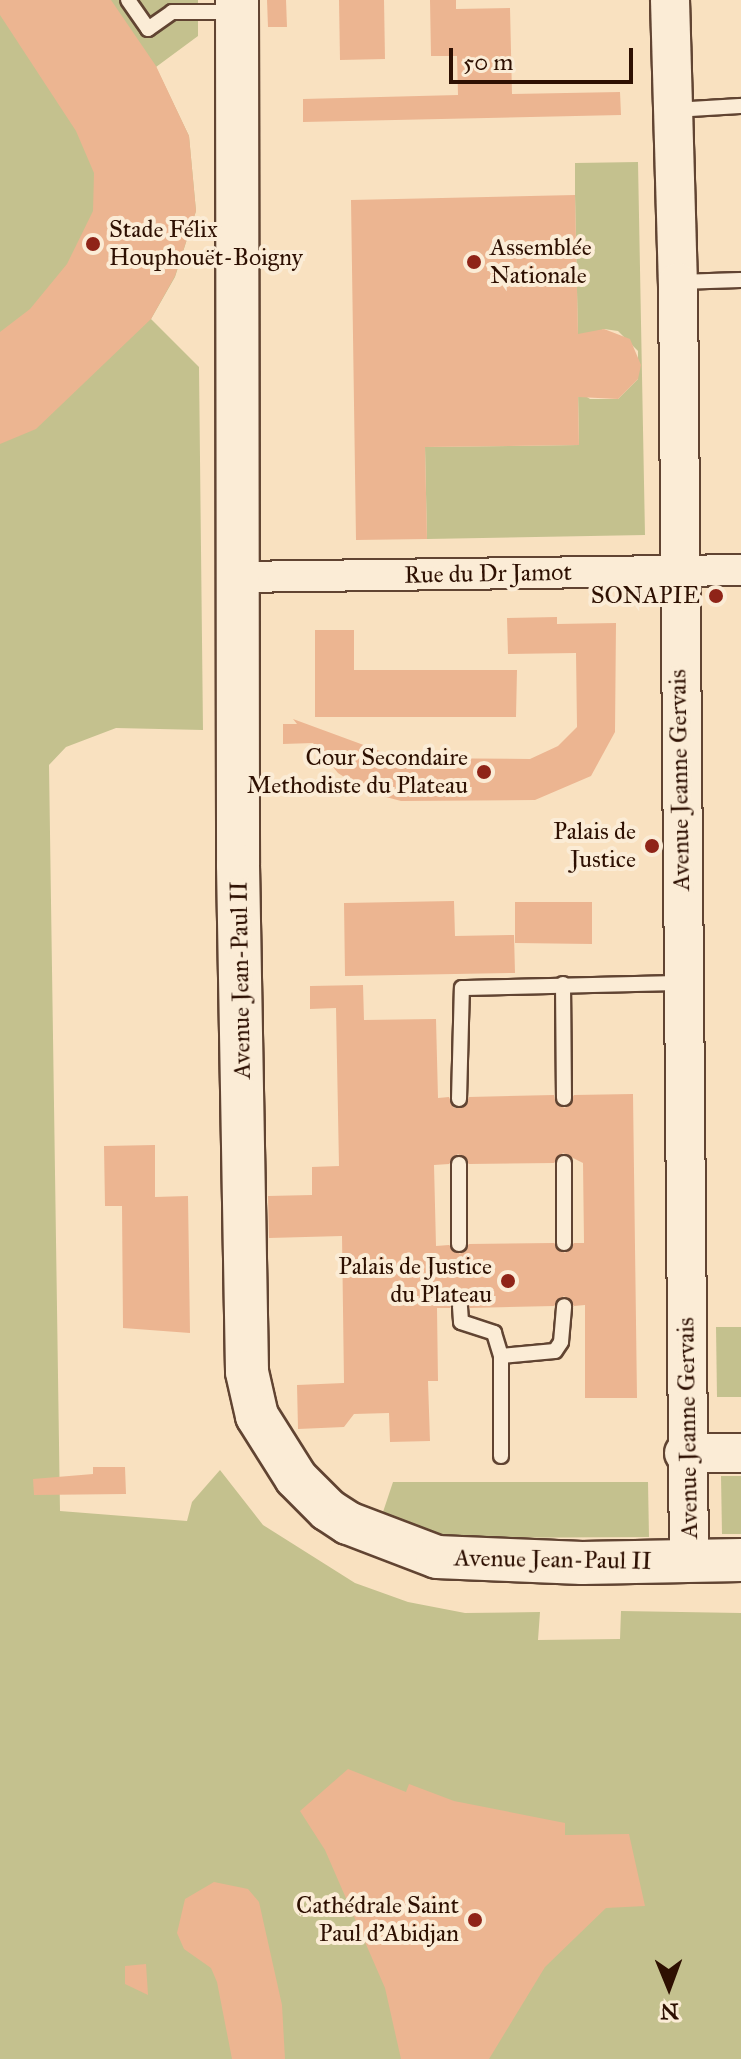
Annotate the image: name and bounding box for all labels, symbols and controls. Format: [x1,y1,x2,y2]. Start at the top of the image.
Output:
scale bar [453,32,637,82]
text: 50 m [463,47,513,77]
place label: Stade Félix Houphouët-Boigny [109,216,303,272]
place label: Assemblée Nationale [490,234,592,290]
marker: Stade Félix Houphouët-Boigny [84,235,102,253]
marker: Assemblée Nationale [465,253,483,271]
street label: Rue du Dr Jamot [404,558,572,590]
place label: SONAPIE [591,582,700,610]
marker: SONAPIE [707,587,725,605]
street label: Avenue Jeanne Gervais [664,669,696,891]
place label: Cour Secondaire Methodiste du Plateau [247,744,468,800]
marker: Cour Secondaire Methodiste du Plateau [475,763,493,781]
place label: Palais de Justice [553,818,636,874]
marker: Palais de Justice [643,837,661,855]
street label: Avenue Jean-Paul II [225,881,257,1079]
place label: Palais de Justice du Plateau [338,1253,492,1309]
marker: Palais de Justice du Plateau [499,1272,517,1290]
street label: Avenue Jeanne Gervais [672,1317,704,1539]
street label: Avenue Jean-Paul II [454,1544,652,1576]
place label: Cathédrale Saint Paul d'Abidjan [296,1892,459,1948]
marker: Cathédrale Saint Paul d'Abidjan [466,1911,484,1929]
north arrow [629,1947,709,2027]
text: N [660,1998,679,2025]

